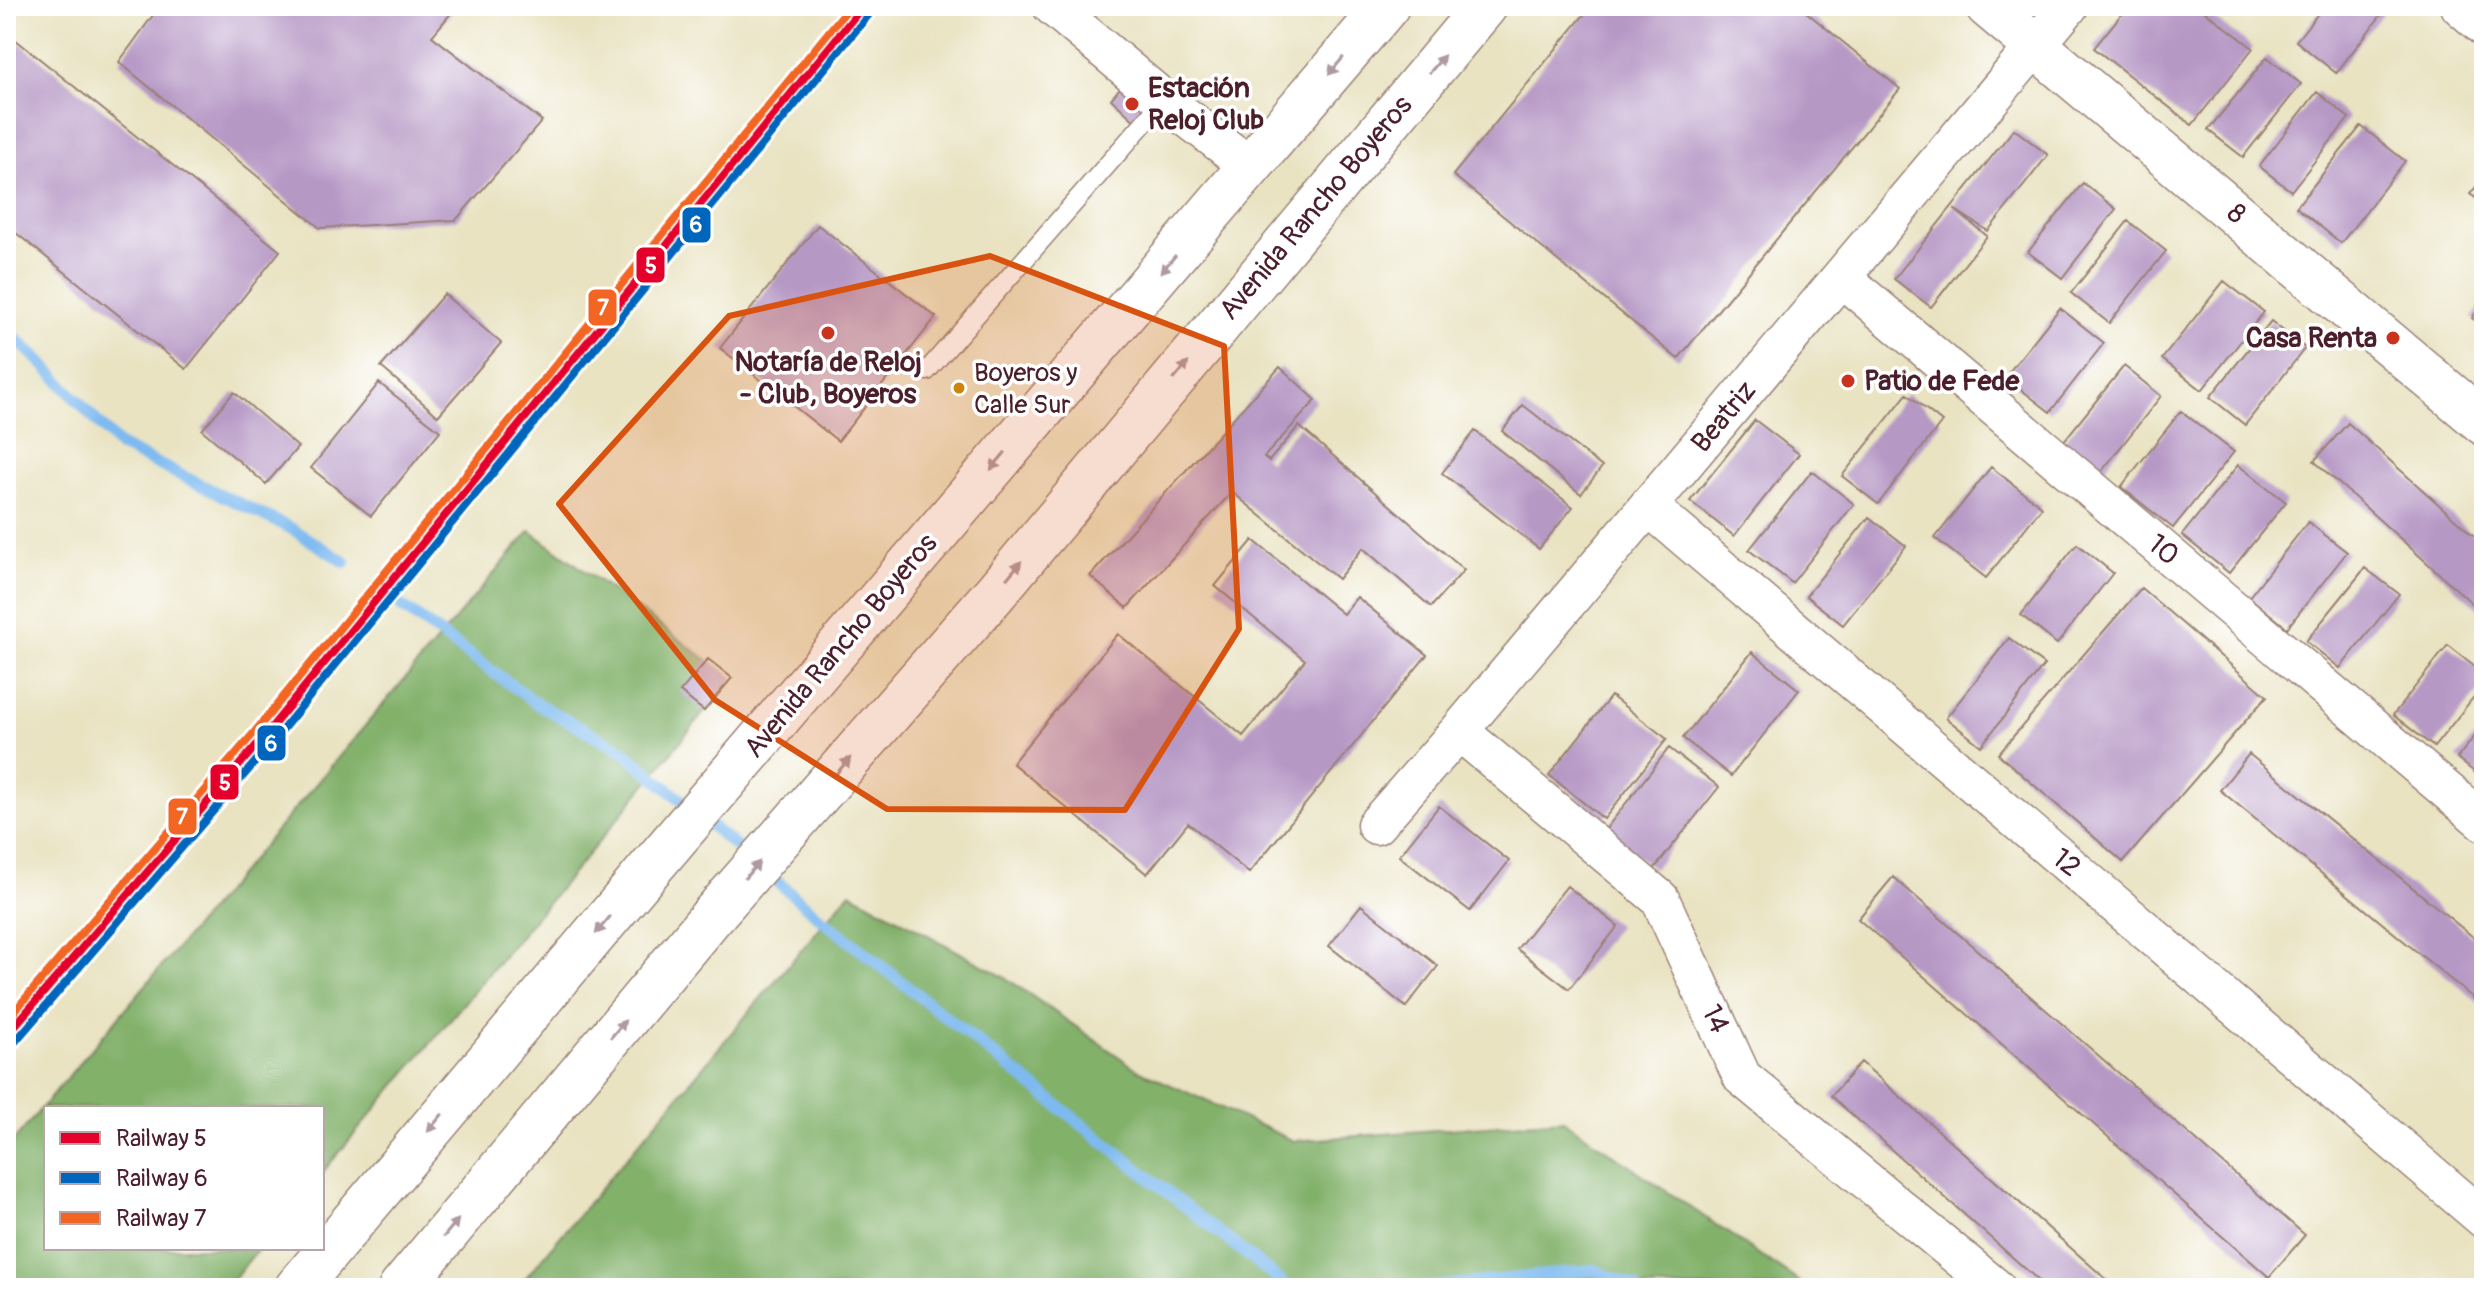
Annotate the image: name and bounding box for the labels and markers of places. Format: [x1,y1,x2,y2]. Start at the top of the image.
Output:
place label: Estación Reloj Club [1148,71,1264,138]
marker: Estación Reloj Club [1123,95,1141,113]
place label: Casa Renta [2246,321,2377,356]
marker: Notaría de Reloj - Club, Boyeros [819,324,837,342]
marker: Casa Renta [2384,329,2402,347]
place label: Notaría de Reloj - Club, Boyeros [734,345,922,412]
place label: Boyeros y Calle Sur [974,357,1077,421]
place label: Patio de Fede [1864,364,2021,399]
marker: Patio de Fede [1839,372,1857,390]
marker: Boyeros y Calle Sur [951,380,967,396]

